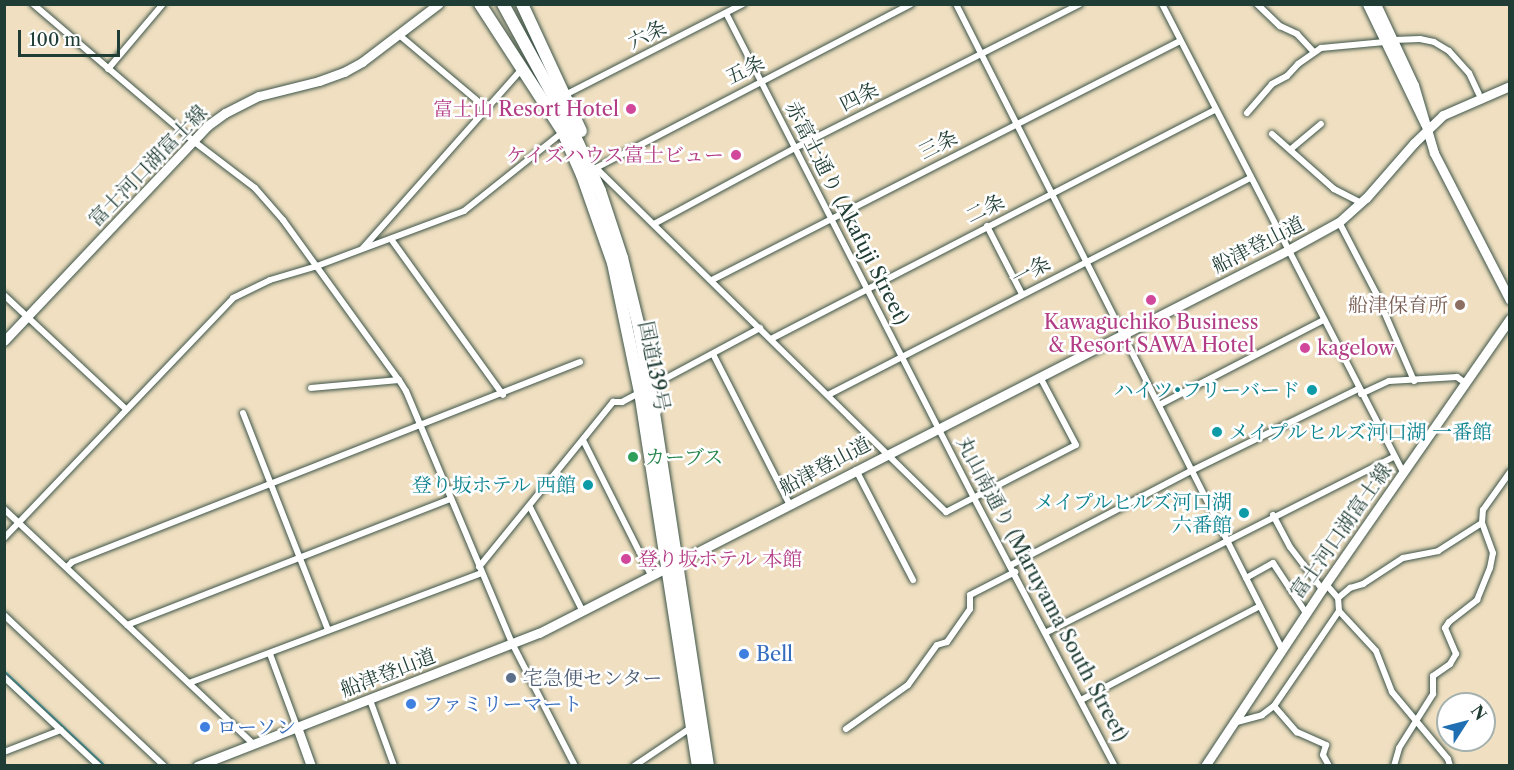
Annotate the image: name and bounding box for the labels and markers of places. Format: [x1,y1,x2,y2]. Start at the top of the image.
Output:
place label: 富士山 Resort Hotel [433,97,619,121]
marker: 富士山 Resort Hotel [624,102,638,116]
place label: ケイズハウス富士ビュー [504,143,724,167]
marker: ケイズハウス富士ビュー [729,148,743,162]
marker: Kawaguchiko Business & Resort SAWA Hotel [1144,293,1158,307]
place label: 船津保育所 [1348,293,1448,317]
marker: 船津保育所 [1453,298,1467,312]
place label: Kawaguchiko Business & Resort SAWA Hotel [1044,310,1258,357]
place label: kagelow [1317,336,1395,360]
marker: kagelow [1298,341,1312,355]
place label: ハイツ•フリーバード [1112,378,1300,402]
marker: ハイツ•フリーバード [1305,383,1319,397]
place label: メイプルヒルズ河口湖 一番館 [1229,420,1494,444]
marker: メイプルヒルズ河口湖 一番館 [1210,425,1224,439]
place label: カーブス [645,445,725,469]
marker: カーブス [626,450,640,464]
place label: 登り坂ホテル 西館 [411,473,576,497]
marker: 登り坂ホテル 西館 [581,478,595,492]
place label: メイプルヒルズ河口湖 六番館 [1032,490,1232,537]
marker: メイプルヒルズ河口湖 六番館 [1237,506,1251,520]
place label: 登り坂ホテル 本館 [638,547,803,571]
marker: 登り坂ホテル 本館 [619,552,633,566]
place label: Bell [756,642,793,666]
marker: Bell [737,647,751,661]
place label: 宅急便センター [523,666,663,690]
marker: 宅急便センター [504,671,518,685]
place label: ファミリーマート [423,692,583,716]
marker: ファミリーマート [404,697,418,711]
place label: ローソン [217,715,297,739]
marker: ローソン [198,720,212,734]

